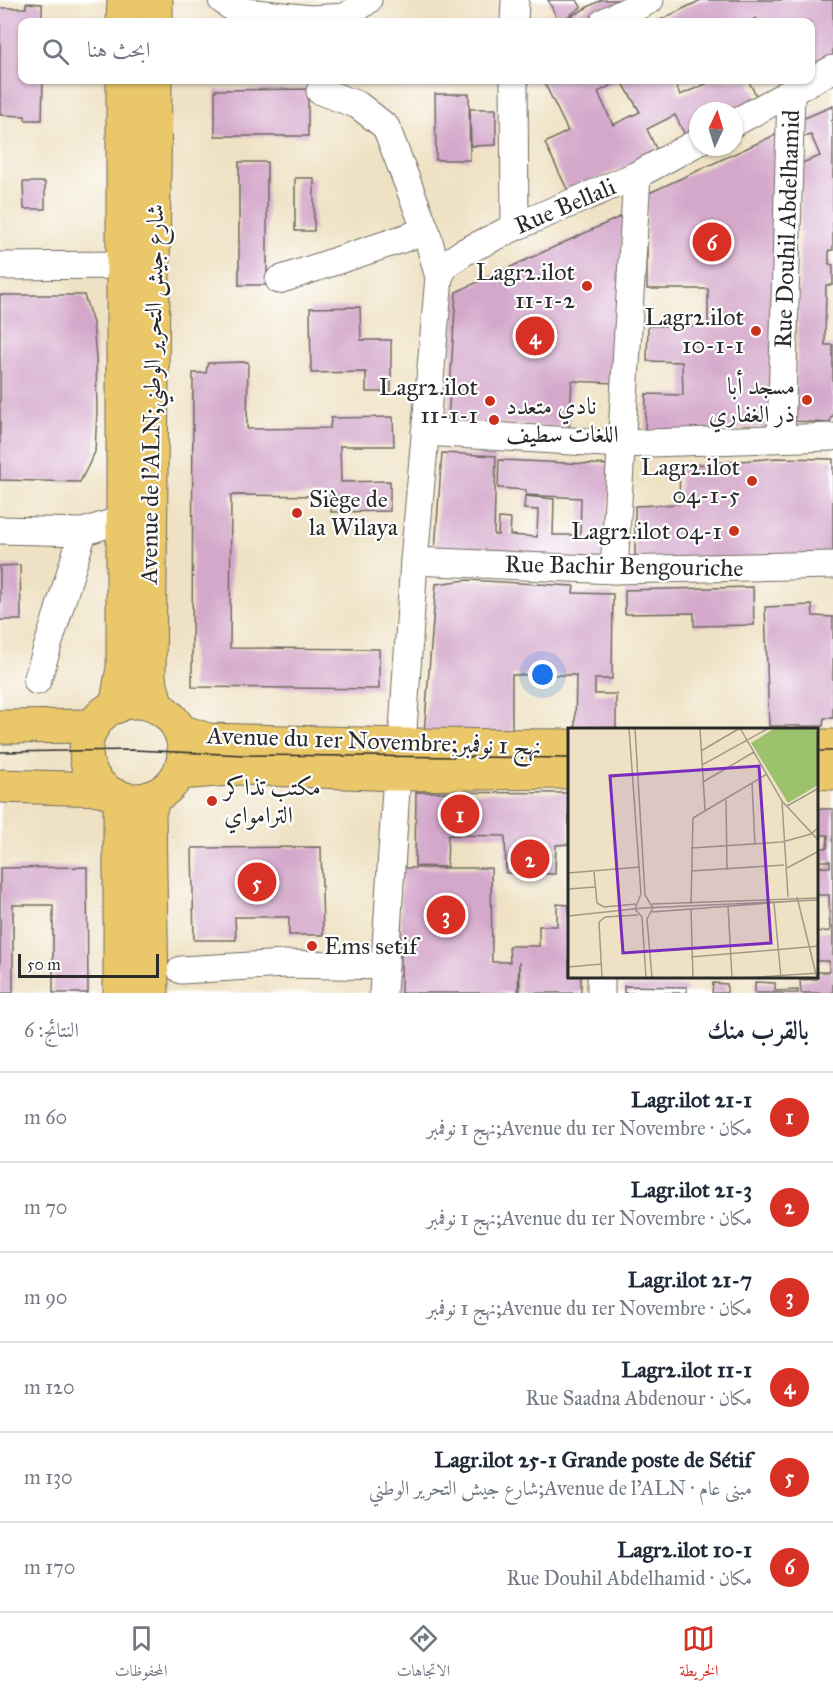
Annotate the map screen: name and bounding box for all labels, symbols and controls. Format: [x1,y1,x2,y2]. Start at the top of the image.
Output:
search box [18,18,815,84]
icon: search [39,35,72,68]
text: ابحث هنا [87,36,150,63]
north arrow [689,102,743,156]
street label: Rue Douhil Abdelhamid [768,109,806,349]
street label: Rue Bellali [510,171,620,241]
street label: Avenue de l'ALN;شارع جيش التحرير الوطني [134,204,177,586]
pin: 6 [692,220,732,264]
place label: Lagr2.ilot 11-1-2 [476,257,575,315]
marker: Lagr2.ilot 11-1-2 [580,279,594,293]
place label: Lagr2.ilot 10-1-1 [645,302,744,360]
pin: 4 [516,314,554,358]
marker: Lagr2.ilot 10-1-1 [749,324,763,338]
place label: مسجد أبا ذر الغفاري [709,369,795,433]
place label: Lagr2.ilot 11-1-1 [379,372,478,430]
place label: نادي متعدد اللغات سطيف [506,391,619,449]
marker: مسجد أبا ذر الغفاري [800,393,814,407]
marker: Lagr2.ilot 11-1-1 [483,394,497,408]
marker: نادي متعدد اللغات سطيف [487,413,501,427]
place label: Lagr2.ilot 04-1-5 [641,452,740,510]
marker: Lagr2.ilot 04-1-5 [745,474,759,488]
place label: Siège de la Wilaya [309,484,399,542]
marker: Siège de la Wilaya [290,506,304,520]
place label: Lagr2.ilot 04-1 [571,516,722,546]
marker: Lagr2.ilot 04-1 [727,524,741,538]
street label: Rue Bachir Bengouriche [504,549,744,583]
your location [528,660,557,689]
street label: Avenue du 1er Novembre;نهج 1 نوفمبر [205,720,542,768]
inset map [568,728,818,978]
place label: مكتب تذاكر الترامواي [221,772,321,834]
pin: 1 [440,792,480,836]
marker: مكتب تذاكر الترامواي [205,794,219,808]
pin: 2 [510,836,550,882]
pin: 5 [238,860,276,904]
pin: 3 [426,892,466,938]
place label: Ems setif [324,931,421,961]
marker: Ems setif [305,939,319,953]
scale bar [18,951,159,978]
text: 50 m [27,955,61,974]
text: بالقرب منك [707,1014,809,1046]
text: النتائج: 6 [24,1018,79,1042]
text: Lagr.ilot 21-1 [631,1086,752,1113]
text: 60 m [24,1105,67,1129]
text: 1 [786,1105,793,1129]
text: مكان · Avenue du 1er Novembre;نهج 1 نوفمبر [427,1116,752,1140]
text: Lagr.ilot 21-3 [631,1176,752,1203]
text: 70 m [24,1195,67,1219]
text: 2 [785,1195,794,1219]
text: مكان · Avenue du 1er Novembre;نهج 1 نوفمبر [427,1206,752,1230]
text: Lagr.ilot 21-7 [628,1266,752,1293]
text: 90 m [24,1285,68,1309]
text: 3 [786,1285,794,1309]
text: مكان · Avenue du 1er Novembre;نهج 1 نوفمبر [427,1296,752,1320]
text: Lagr2.ilot 11-1 [621,1356,752,1383]
text: 120 m [24,1375,75,1399]
text: 4 [784,1375,795,1399]
text: مكان · Rue Saadna Abdenour [526,1386,752,1410]
text: Lagr.ilot 25-1 Grande poste de Sétif [434,1446,752,1473]
text: 130 m [24,1465,73,1489]
text: 5 [785,1465,794,1489]
text: مبنى عام · Avenue de l'ALN;شارع جيش التحرير الوطني [369,1476,752,1500]
text: Lagr2.ilot 10-1 [617,1536,752,1563]
text: 170 m [24,1555,75,1579]
text: 6 [784,1555,795,1579]
text: مكان · Rue Douhil Abdelhamid [507,1566,752,1590]
tab: المحفوظات [115,1622,167,1686]
tab: الاتجاهات [397,1622,450,1686]
tab: الخريطة [679,1622,718,1686]

